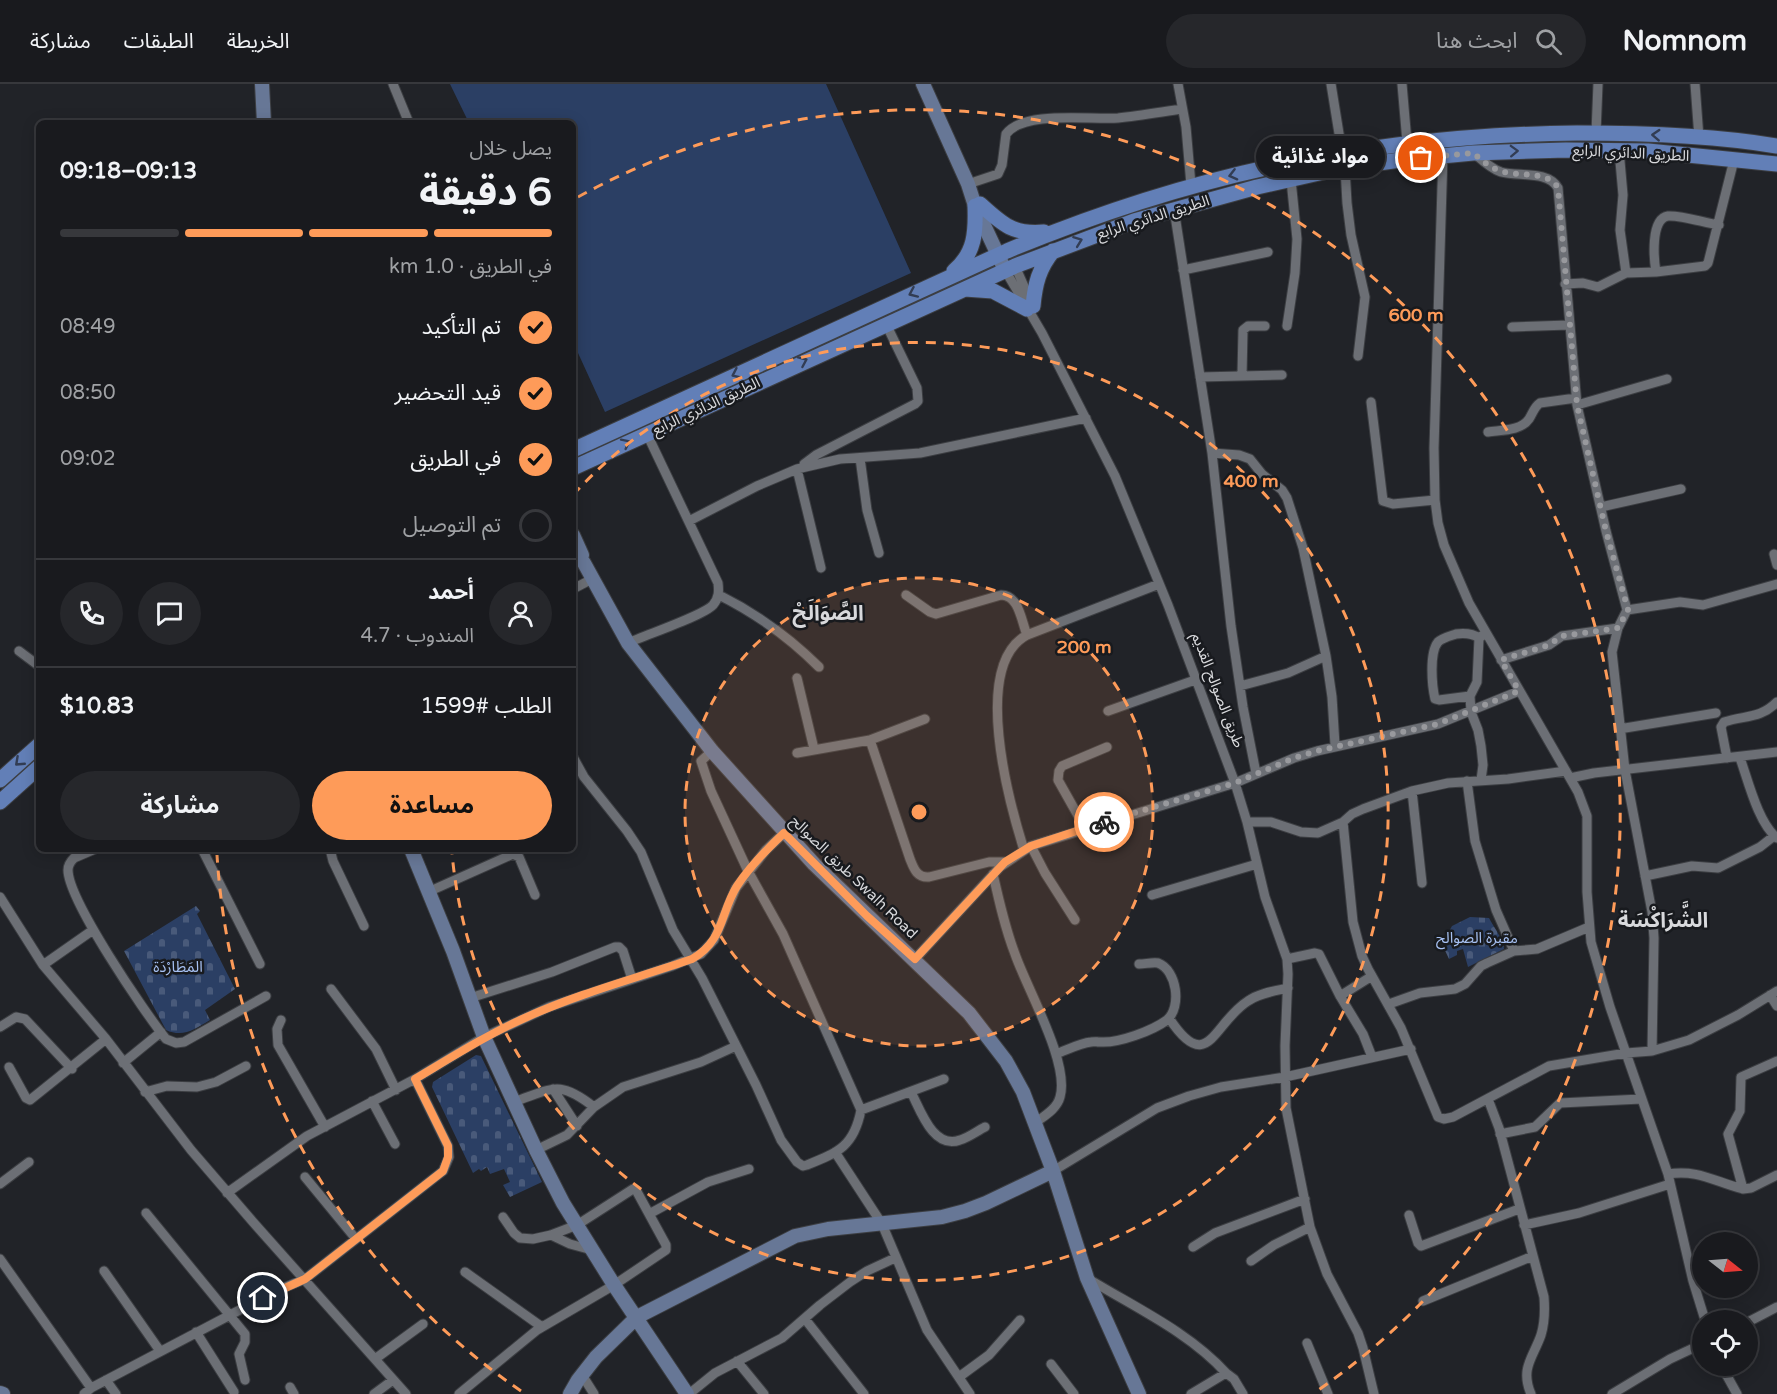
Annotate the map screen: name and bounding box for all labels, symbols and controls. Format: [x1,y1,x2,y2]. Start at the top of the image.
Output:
search box [1166,14,1586,68]
text: Nomnom [1622,24,1747,58]
icon: search [1532,25,1565,58]
text: ابحث هنا [1436,28,1517,54]
text: مشاركة [30,29,91,54]
text: الطبقات [124,29,194,54]
text: الخريطة [227,29,290,54]
one-way arrow [1652,129,1661,142]
pin [1395,132,1446,183]
text: يصل خلال [470,137,552,161]
callout: مواد غذائية [1256,137,1385,179]
icon: bag [1404,141,1437,174]
street label: الطريق الدائري الرابع [1572,141,1690,168]
text: مواد غذائية [1272,145,1369,169]
one-way arrow [1509,145,1518,158]
text: 09:13–09:18 [60,158,197,184]
one-way arrow [1229,167,1239,180]
text: 6 دقيقة [419,169,552,216]
street label: الطريق الدائري الرابع [1094,191,1212,246]
one-way arrow [1072,236,1083,248]
text: في الطريق · 1.0 km [389,255,552,279]
one-way arrow [909,285,920,297]
text: 600 m [1388,304,1444,326]
icon: check [519,311,552,344]
text: تم التأكيد [422,314,501,340]
text: 08:49 [60,315,115,339]
one-way arrow [797,357,808,369]
one-way arrow [731,366,742,378]
street label: الطريق الدائري الرابع [649,373,764,442]
icon: check [519,377,552,410]
text: قيد التحضير [395,380,501,406]
text: 08:50 [60,381,115,405]
one-way arrow [620,439,631,451]
icon: check [519,443,552,476]
text: في الطريق [410,446,501,472]
text: 09:02 [60,447,115,471]
text: 400 m [1223,470,1279,492]
text: تم التوصيل [403,512,501,538]
text: أحمد [428,579,474,605]
button: phone [60,582,123,645]
button: chat [138,582,201,645]
button: person [489,582,552,645]
district label: الصَّوَالَحْ [792,598,864,628]
text: المندوب · 4.7 [360,624,474,648]
street label: طريق الصوالح القديم [1185,630,1248,751]
text: 200 m [1056,636,1112,658]
text: $10.83 [60,693,134,719]
text: الطلب #1599 [420,693,552,719]
one-way arrow [15,755,26,766]
button: مشاركة [60,771,300,840]
button: مساعدة [312,771,552,840]
courier [1074,792,1134,852]
centre of rings [909,802,929,822]
icon: bike [1088,806,1121,839]
street label: طريق الصوالح Swalh Road [785,812,921,945]
district label: الشَّرَاكْسَة [1618,900,1708,933]
park label: مقبرة الصوالح [1436,929,1518,950]
park label: المَطَارْدَة [153,958,203,976]
north arrow [1692,1232,1758,1298]
map controls [1692,1232,1758,1376]
pin [237,1272,288,1323]
icon: home [246,1281,279,1314]
button: locate [1692,1310,1758,1376]

